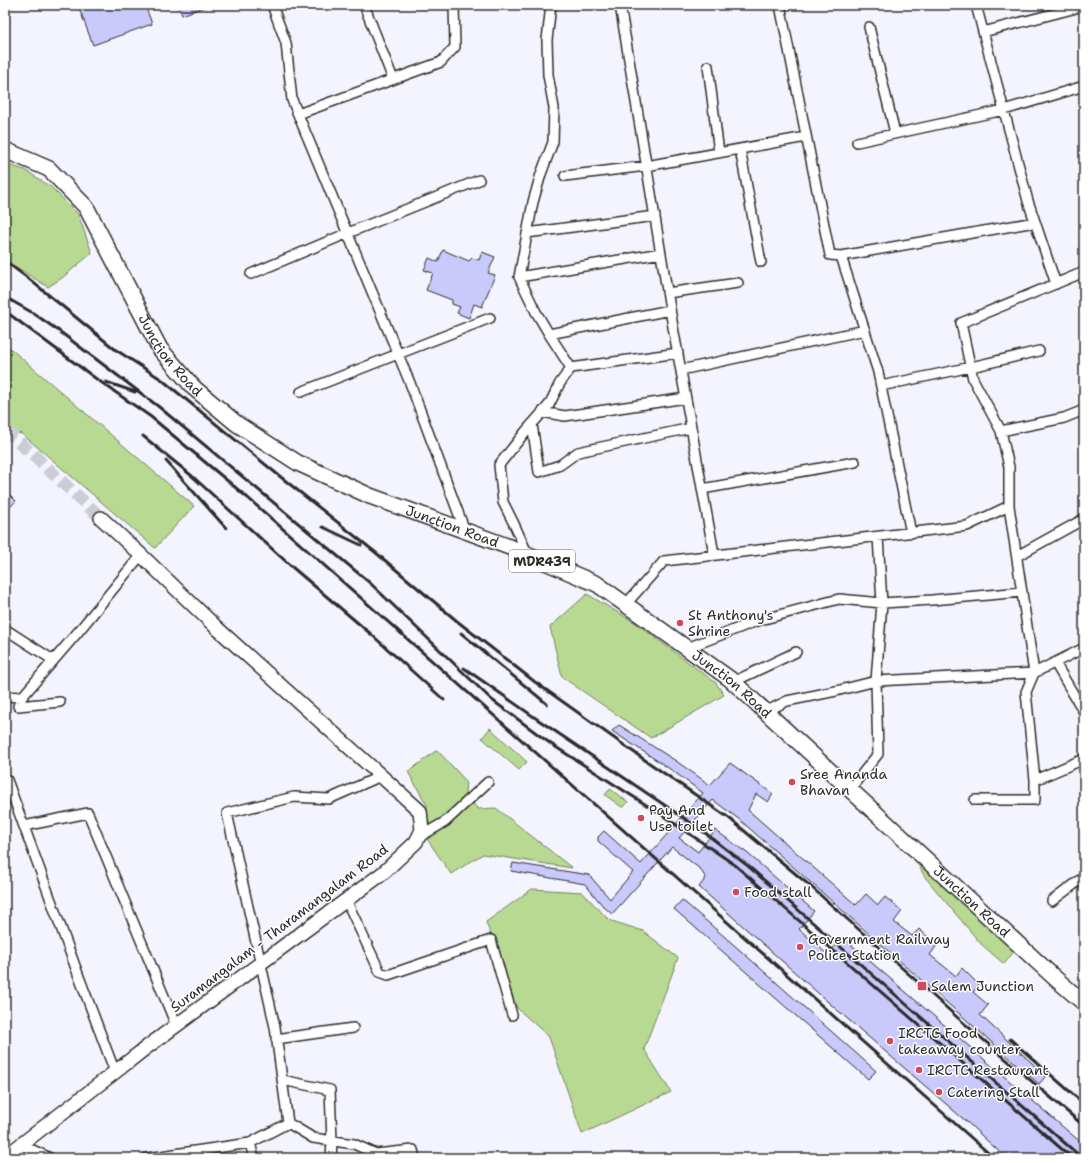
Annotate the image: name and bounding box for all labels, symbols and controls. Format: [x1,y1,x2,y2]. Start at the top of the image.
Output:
street label: Junction Road [134,311,206,400]
street label: Junction Road [403,501,501,551]
road number: MDR439 [509,550,575,572]
place label: St Anthony's Shrine [688,606,774,640]
marker: St Anthony's Shrine [675,618,685,628]
street label: Junction Road [689,646,776,722]
place label: Sree Ananda Bhavan [800,765,887,799]
marker: Sree Ananda Bhavan [787,777,797,787]
place label: Pay And Use toilet [649,801,713,835]
marker: Pay And Use toilet [636,813,646,823]
street label: Suramangalam - Tharamangalam Road [166,840,392,1016]
street label: Junction Road [930,862,1014,941]
place label: Food stall [744,883,812,901]
marker: Food stall [731,887,741,897]
place label: Government Railway Police Station [808,930,950,964]
marker: Government Railway Police Station [795,942,805,952]
place label: Salem Junction [931,977,1034,995]
marker: Salem Junction [916,980,928,992]
place label: IRCTC Food takeaway counter [898,1024,1021,1058]
marker: IRCTC Food takeaway counter [885,1036,895,1046]
place label: IRCTC Restaurant [927,1061,1049,1079]
marker: IRCTC Restaurant [914,1065,924,1075]
place label: Catering Stall [947,1083,1040,1101]
marker: Catering Stall [934,1087,944,1097]

